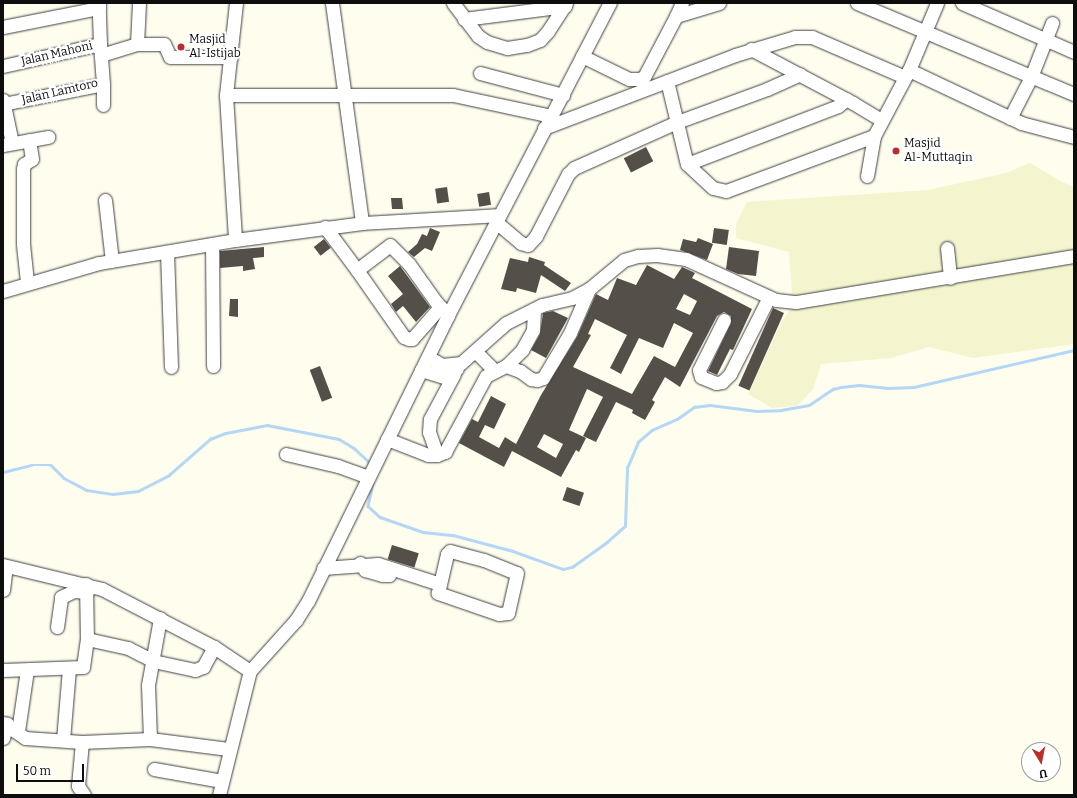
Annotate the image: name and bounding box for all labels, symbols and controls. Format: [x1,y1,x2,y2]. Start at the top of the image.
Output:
place label: Masjid Al-Istijab [189,33,241,61]
street label: Jalan Mahoni [20,39,94,69]
marker: Masjid Al-Istijab [176,42,186,52]
street label: Jalan Lamtoro [21,76,99,108]
place label: Masjid Al-Muttaqin [904,137,973,165]
marker: Masjid Al-Muttaqin [891,146,901,156]
north arrow [1021,742,1061,782]
scale bar [18,756,86,782]
text: 50 m [23,764,51,778]
text: U [1038,766,1048,780]

